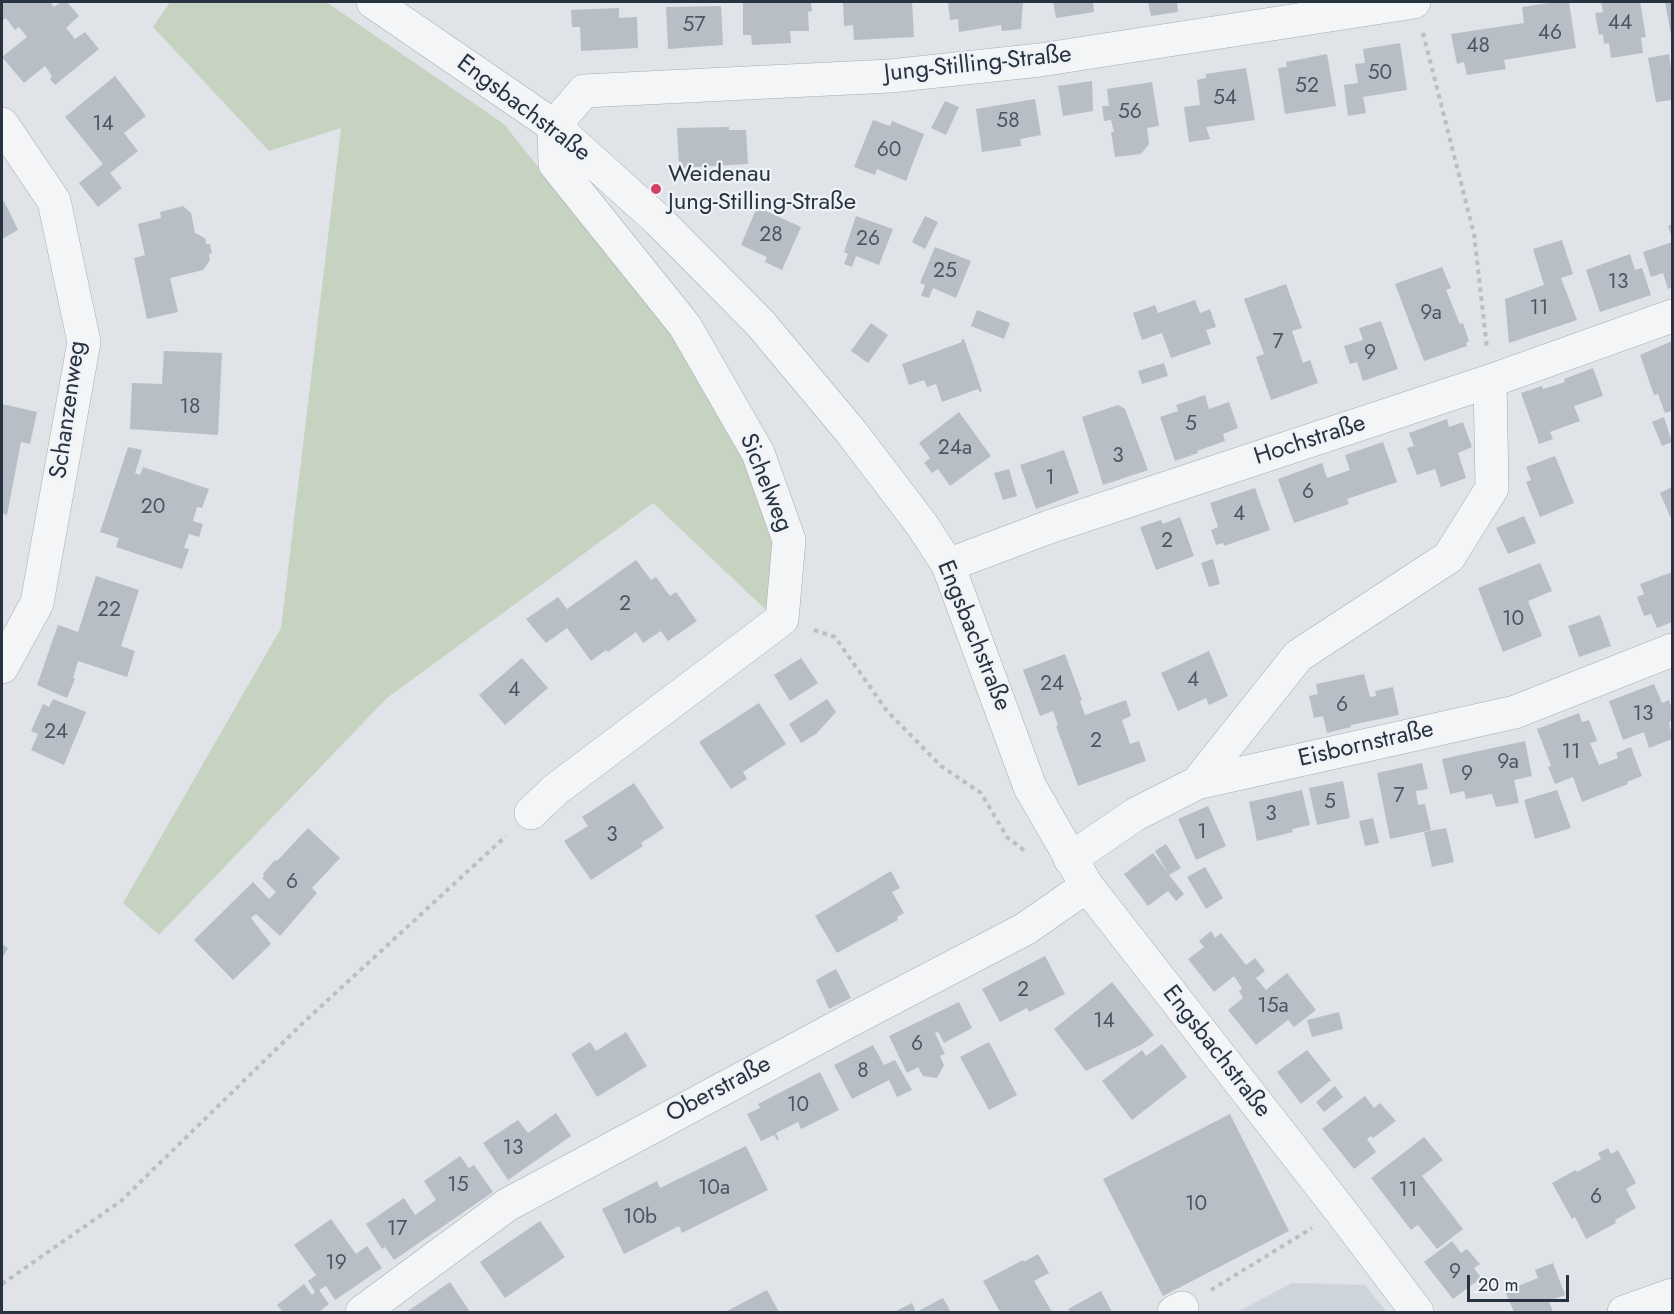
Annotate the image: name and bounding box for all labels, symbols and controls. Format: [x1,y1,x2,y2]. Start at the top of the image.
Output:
house number: 44 [1608,11,1632,37]
house number: 57 [683,13,705,39]
house number: 46 [1538,21,1562,47]
house number: 48 [1466,34,1490,60]
street label: Jung-Stilling-Straße [883,41,1073,89]
street label: Engsbachstraße [451,49,595,169]
house number: 50 [1368,61,1392,87]
house number: 52 [1295,74,1319,100]
house number: 54 [1213,86,1237,112]
house number: 56 [1118,100,1142,126]
house number: 58 [996,109,1020,135]
house number: 14 [92,112,114,138]
house number: 60 [877,138,901,164]
place label: Weidenau Jung-Stilling-Straße [668,161,856,217]
marker: Weidenau Jung-Stilling-Straße [649,182,663,196]
house number: 28 [759,223,783,249]
house number: 26 [856,227,880,253]
house number: 25 [933,259,957,285]
house number: 13 [1608,270,1628,296]
house number: 11 [1530,296,1548,322]
house number: 9a [1420,301,1442,327]
house number: 7 [1272,330,1284,356]
street label: Schanzenweg [45,339,93,481]
house number: 9 [1364,341,1376,367]
house number: 18 [180,395,200,421]
street label: Hochstraße [1251,409,1369,473]
house number: 5 [1185,412,1197,438]
street label: Sichelweg [732,430,798,536]
house number: 24a [938,436,972,462]
house number: 3 [1112,444,1124,470]
house number: 1 [1045,466,1055,492]
house number: 6 [1302,480,1314,506]
house number: 20 [141,495,165,521]
house number: 4 [1233,502,1245,528]
house number: 2 [1161,529,1173,555]
street label: Engsbachstraße [930,557,1016,715]
house number: 2 [619,592,631,618]
house number: 22 [97,598,121,624]
house number: 10 [1502,607,1524,633]
house number: 4 [1187,668,1199,694]
house number: 24 [1040,672,1064,698]
house number: 4 [508,678,520,704]
house number: 6 [1336,693,1348,719]
house number: 13 [1633,702,1653,728]
street label: Eisbornstraße [1296,715,1436,775]
house number: 24 [44,720,68,746]
house number: 2 [1090,729,1102,755]
house number: 11 [1562,740,1580,766]
house number: 9a [1497,750,1519,776]
house number: 9 [1461,762,1473,788]
house number: 7 [1393,784,1405,810]
house number: 5 [1324,790,1336,816]
house number: 3 [1265,802,1277,828]
house number: 1 [1197,820,1207,846]
house number: 3 [606,823,618,849]
house number: 6 [286,870,298,896]
house number: 2 [1017,978,1029,1004]
street label: Engsbachstraße [1156,980,1276,1124]
house number: 15a [1257,994,1289,1020]
house number: 14 [1093,1009,1115,1035]
house number: 6 [911,1032,923,1058]
street label: Oberstraße [662,1050,776,1130]
house number: 8 [857,1059,869,1085]
house number: 10 [787,1093,809,1119]
house number: 13 [503,1136,523,1162]
house number: 15 [447,1173,469,1199]
house number: 10a [698,1176,730,1202]
house number: 11 [1399,1178,1417,1204]
house number: 6 [1590,1185,1602,1211]
house number: 10 [1185,1192,1207,1218]
house number: 10b [623,1205,657,1231]
house number: 17 [387,1217,407,1243]
house number: 19 [325,1251,347,1277]
house number: 9 [1449,1260,1461,1286]
scale bar [1470,1263,1572,1301]
text: 20 m [1478,1272,1518,1298]

